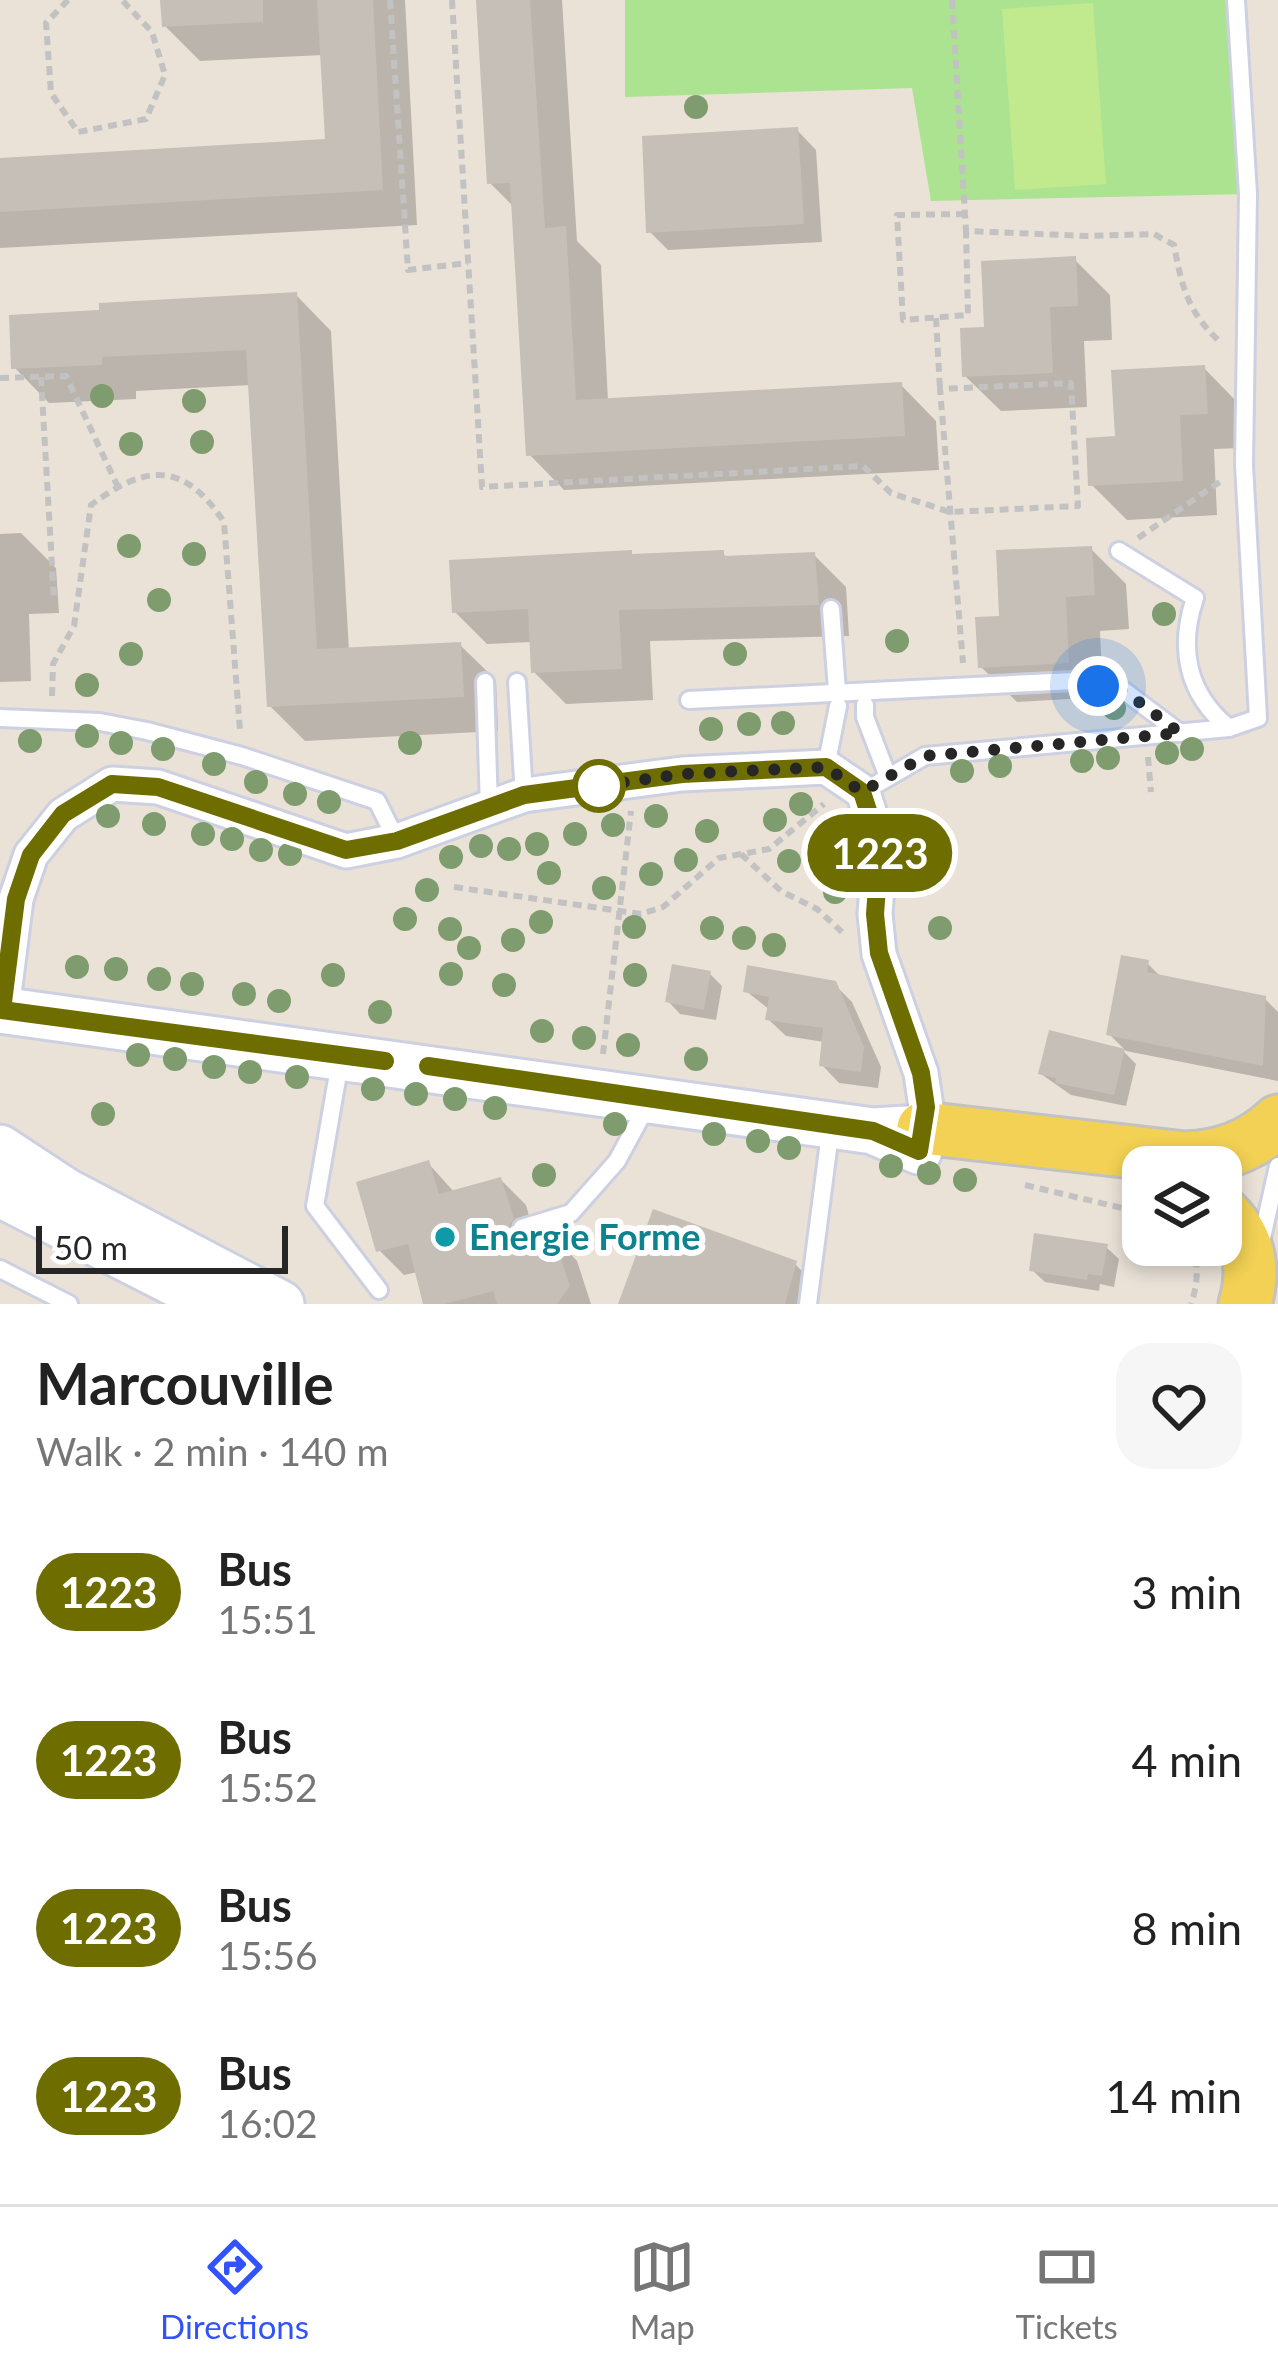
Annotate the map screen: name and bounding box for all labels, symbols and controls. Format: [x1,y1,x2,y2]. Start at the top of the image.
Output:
your location [1068,656,1128,716]
unlabelled marker [574,761,624,811]
line badge: 1223 [796,814,964,892]
text: 1223 [831,828,929,878]
map controls [1122,1146,1242,1266]
button: layers [1122,1146,1242,1266]
place label: Energie Forme [469,1214,700,1258]
scale bar [36,1220,288,1273]
marker: Energie Forme [432,1224,458,1250]
text: 50 m [54,1227,128,1267]
button: heart [1116,1343,1242,1469]
text: Marcouville [36,1349,334,1417]
text: Walk · 2 min · 140 m [36,1428,389,1474]
text: Bus [217,1542,292,1596]
text: 3 min [1131,1565,1242,1619]
text: 1223 [60,1567,157,1617]
text: 15:51 [217,1596,318,1642]
text: Bus [217,1710,292,1764]
text: 4 min [1131,1733,1242,1787]
text: 1223 [60,1735,157,1785]
text: 15:52 [217,1764,318,1810]
text: Bus [217,1878,292,1932]
text: 8 min [1131,1901,1242,1955]
text: 1223 [60,1903,157,1953]
text: 15:56 [217,1932,318,1978]
text: Bus [217,2046,292,2100]
text: 14 min [1105,2069,1242,2123]
text: 1223 [60,2071,157,2121]
text: 16:02 [217,2100,318,2146]
tab: Directions [160,2234,309,2346]
tab: Map [629,2234,695,2346]
tab: Tickets [1016,2234,1118,2346]

